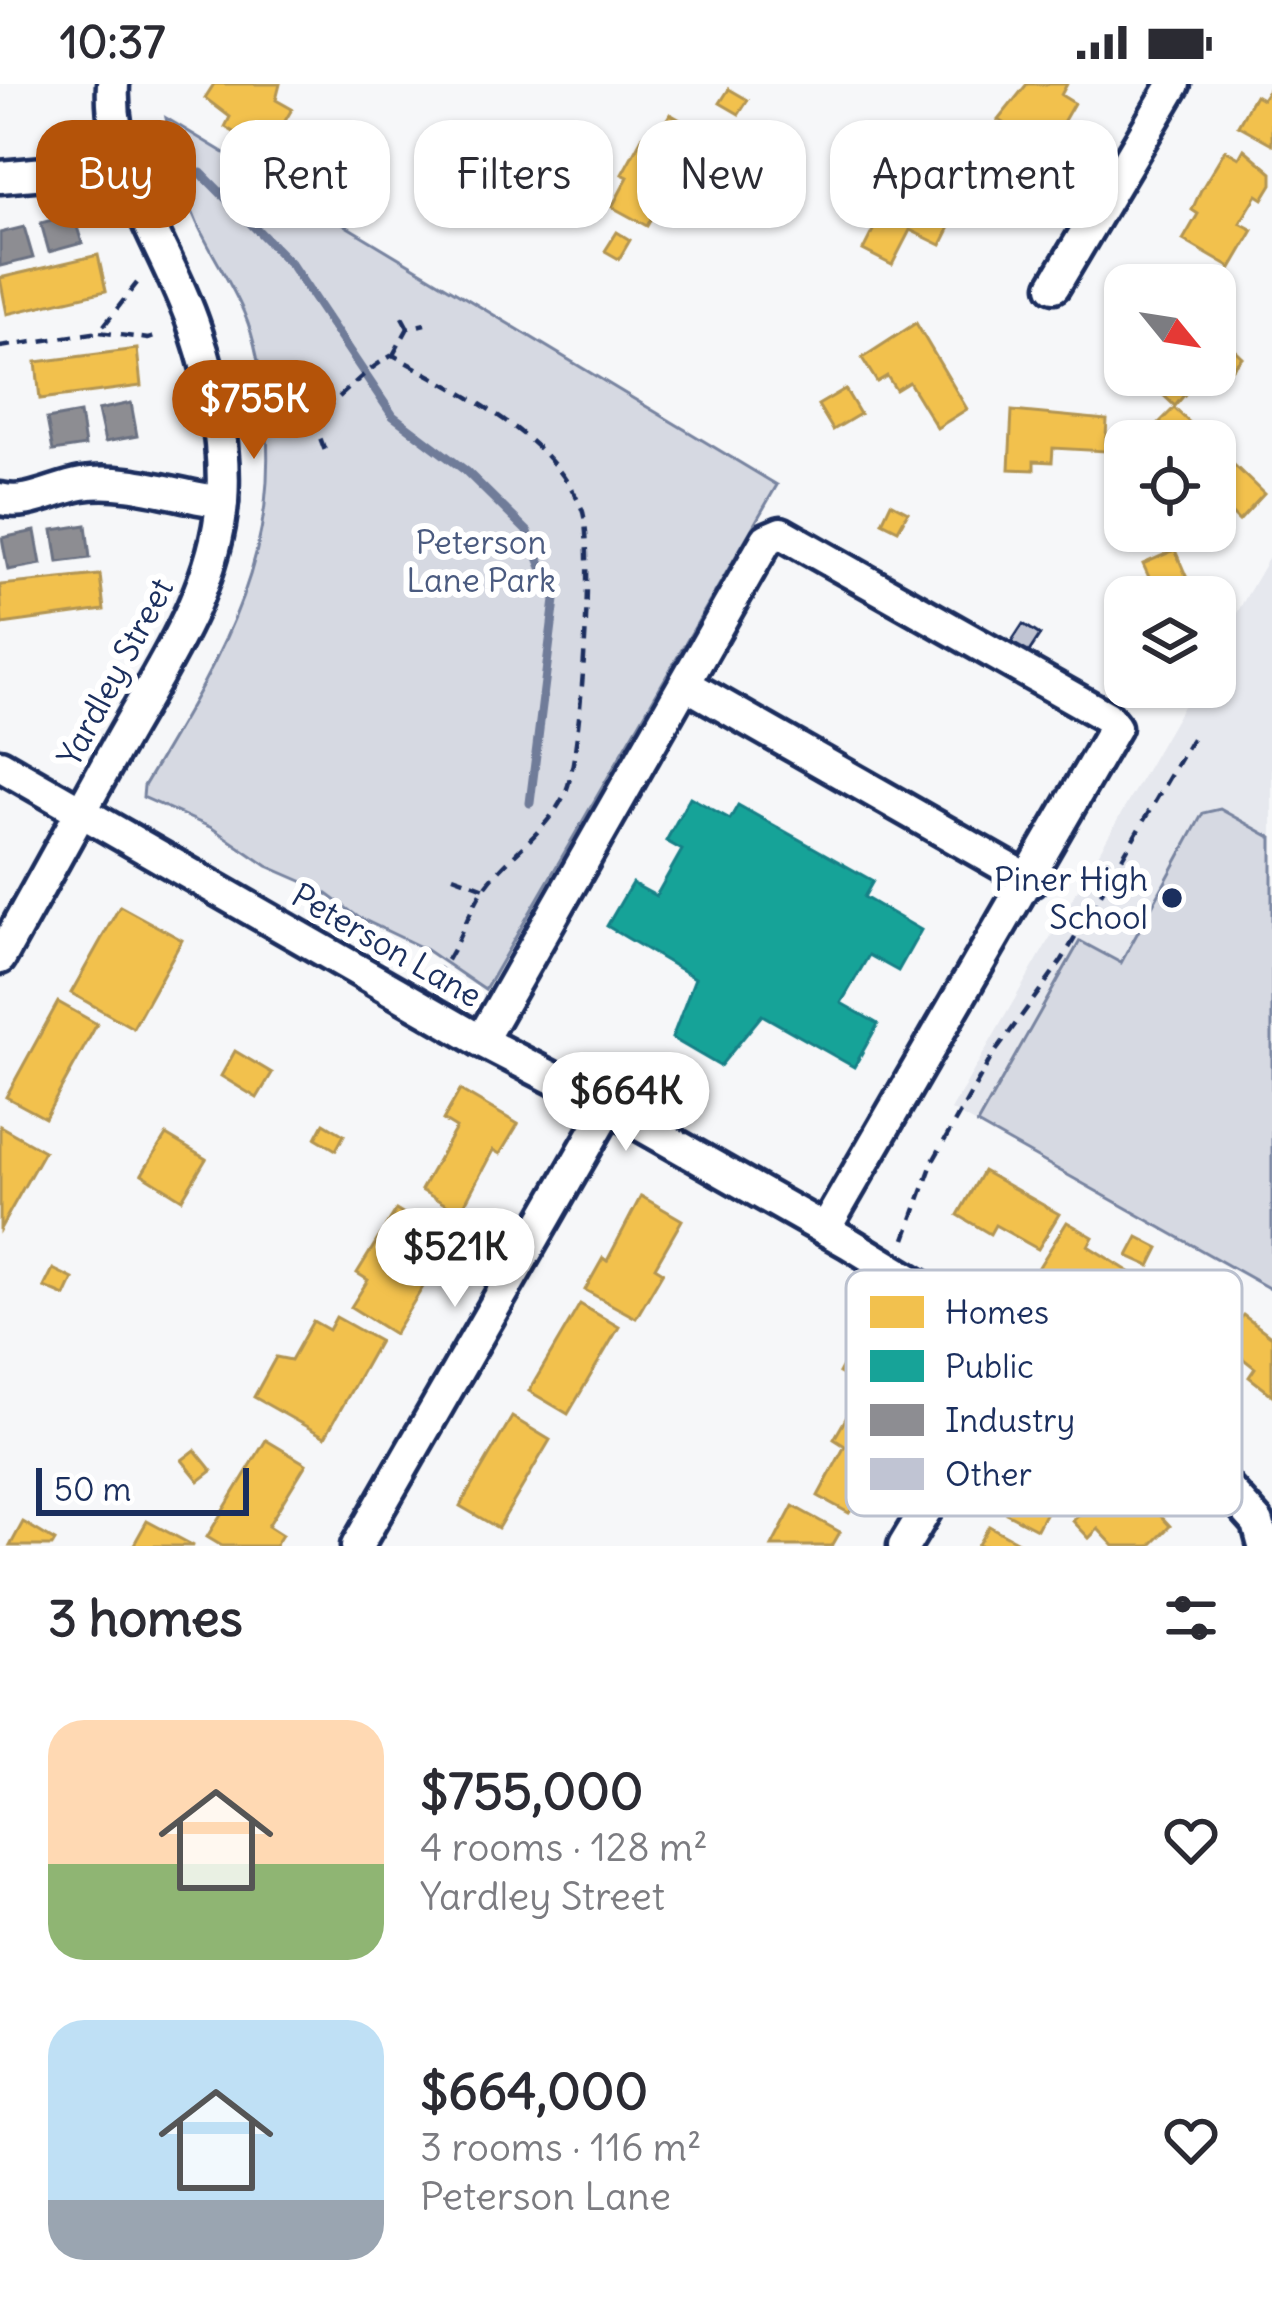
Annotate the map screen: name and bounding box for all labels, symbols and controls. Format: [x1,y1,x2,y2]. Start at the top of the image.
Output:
text: 10:37 [60,14,165,70]
chip: Buy [36,120,196,228]
chip: Rent [220,120,390,228]
chip: Filters [414,120,613,228]
chip: New [637,120,806,228]
chip: Apartment [830,120,1118,228]
north arrow [1104,264,1236,396]
map controls [1104,264,1236,708]
pin: $755K [170,360,338,462]
text: $755K [199,374,309,423]
button: locate [1104,420,1236,552]
park label: Peterson Lane Park [406,521,556,601]
street label: Yardley Street [48,571,182,773]
button: layers [1104,576,1236,708]
place label: Piner High School [994,858,1148,938]
street label: Peterson Lane [285,874,489,1016]
marker: Piner High School [1159,885,1185,911]
pin: $664K [542,1052,710,1154]
text: $664K [569,1066,683,1115]
pin: $521K [371,1208,539,1310]
text: $521K [403,1222,508,1271]
legend [846,1270,1242,1516]
text: Homes [945,1291,1049,1333]
text: Public [945,1345,1034,1387]
text: Industry [945,1399,1075,1441]
text: Other [945,1453,1032,1495]
scale bar [36,1462,249,1515]
text: 50 m [54,1468,131,1510]
icon: filters [1158,1585,1224,1651]
text: 3 homes [48,1586,243,1650]
text: $755,000 [420,1759,643,1823]
icon: home [144,1768,288,1912]
icon: heart [1158,1807,1224,1873]
text: 4 rooms · 128 m² [420,1823,708,1872]
text: Yardley Street [420,1872,665,1921]
text: $664,000 [420,2059,648,2123]
icon: home [144,2068,288,2212]
icon: heart [1158,2107,1224,2173]
text: 3 rooms · 116 m² [420,2123,702,2172]
text: Peterson Lane [420,2172,671,2221]

